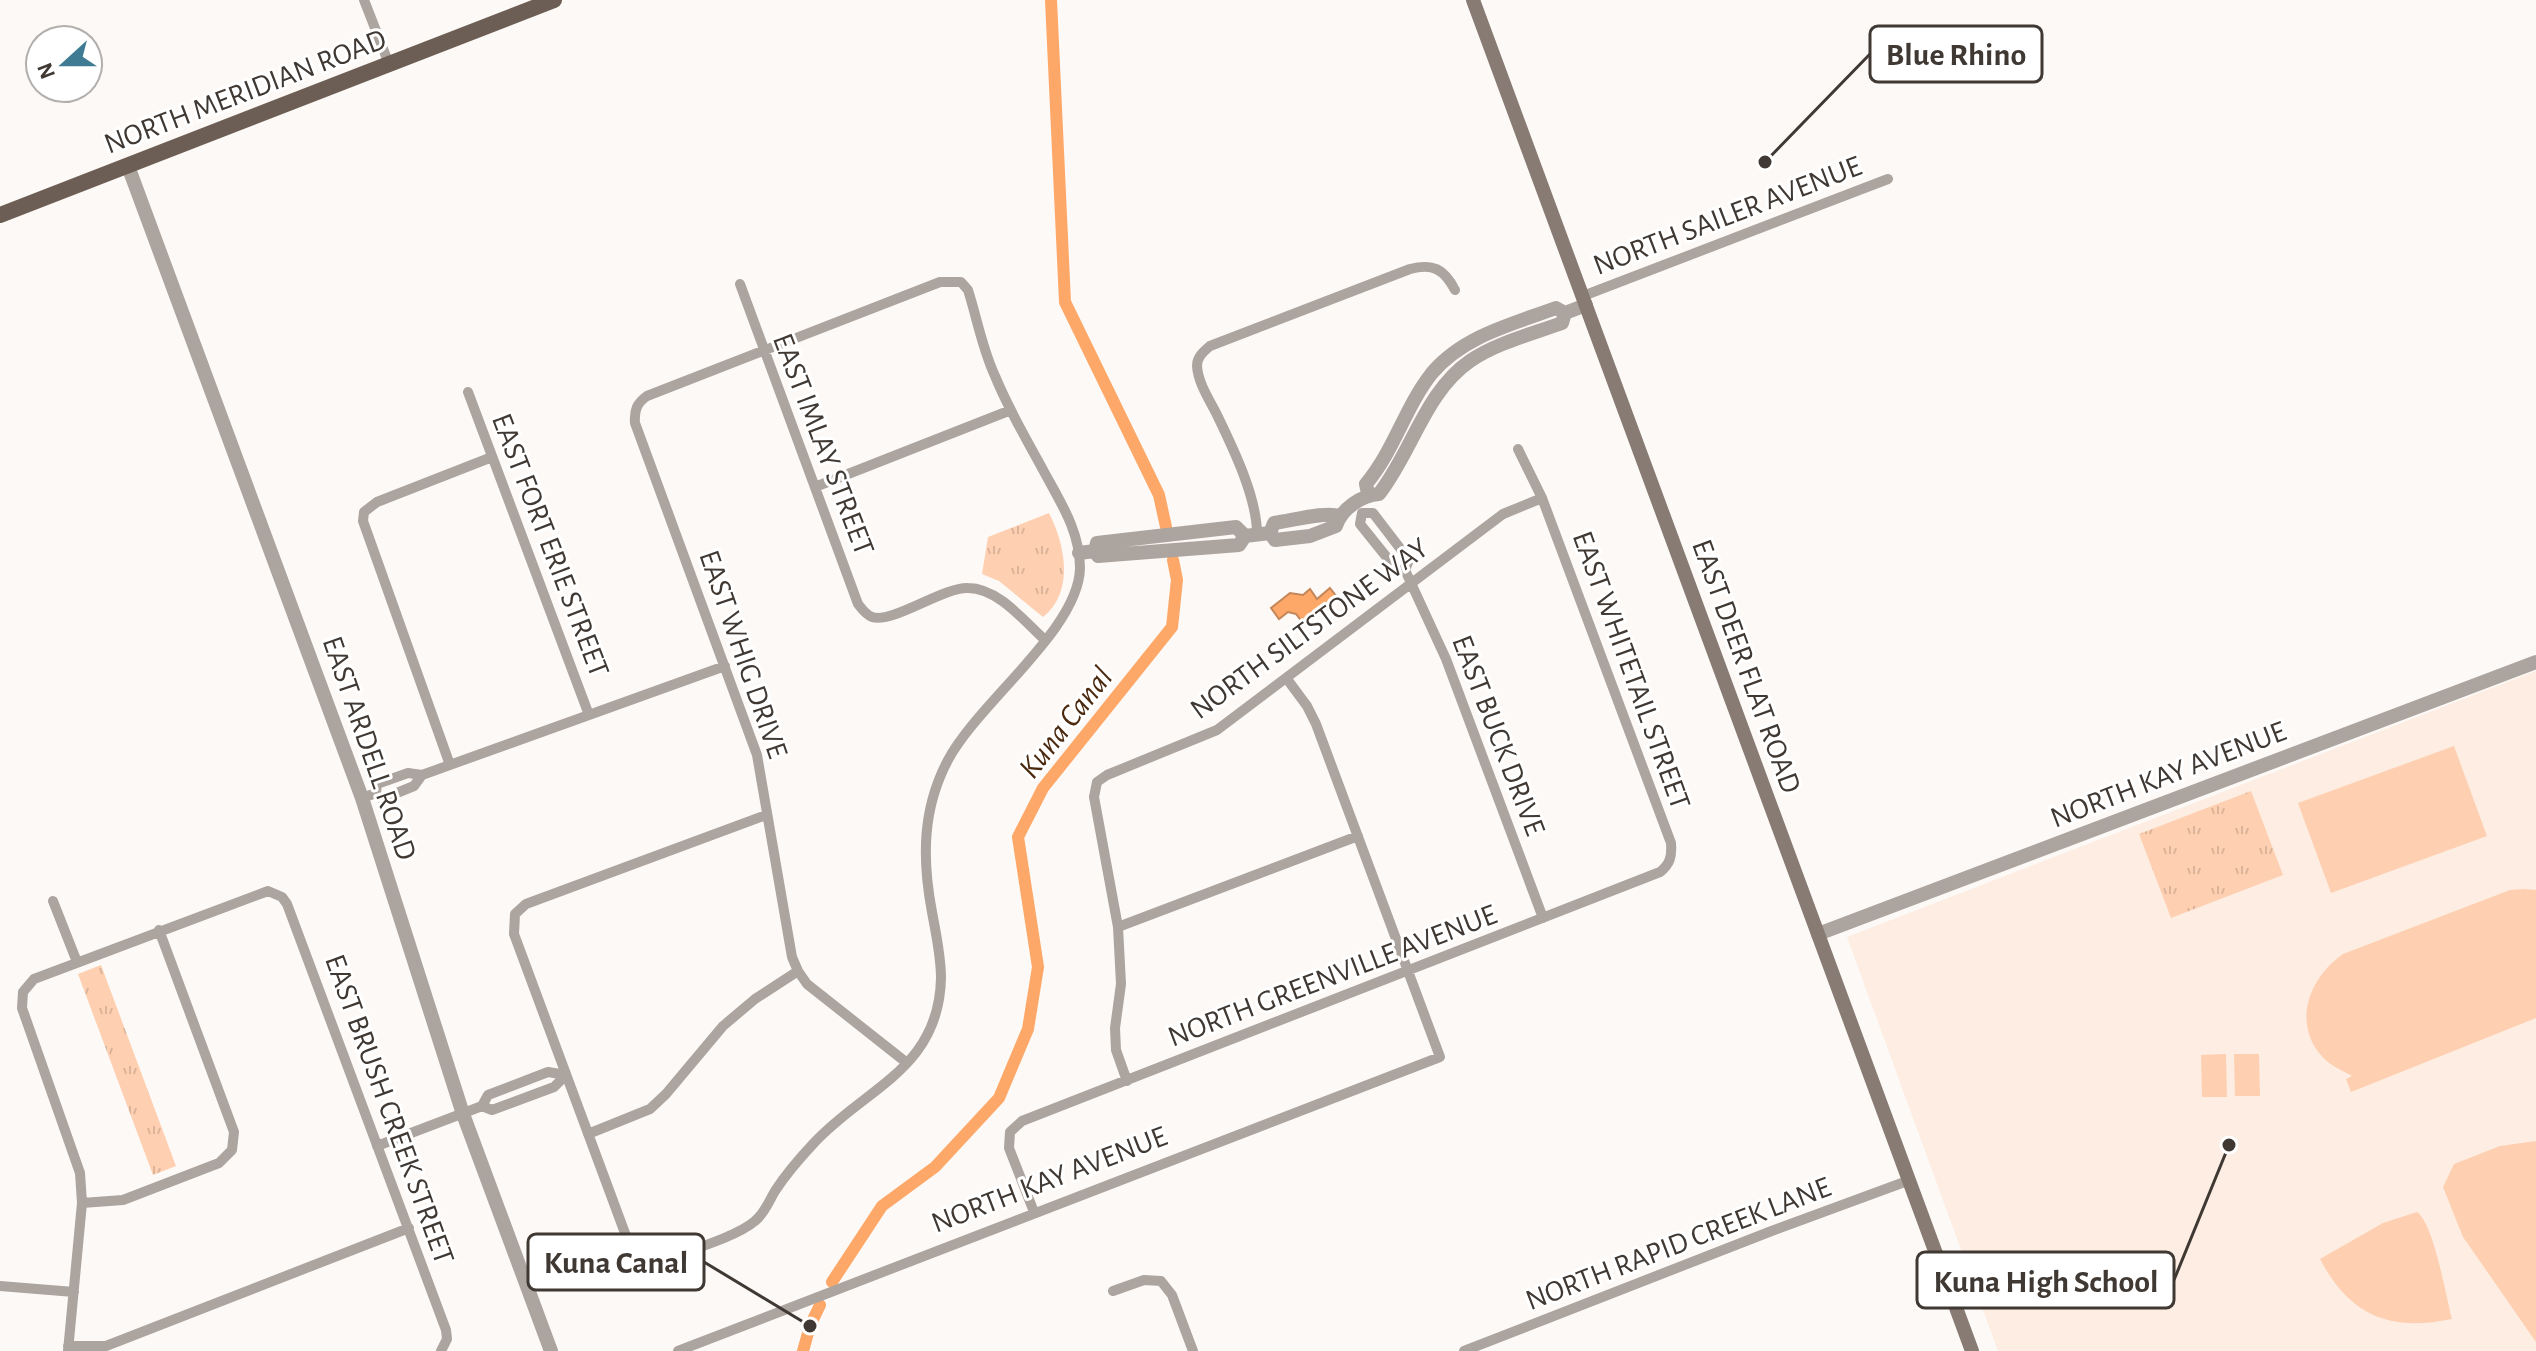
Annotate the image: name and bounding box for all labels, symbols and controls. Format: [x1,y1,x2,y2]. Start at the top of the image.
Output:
north arrow [24,24,104,104]
street label: NORTH MERIDIAN ROAD [100,24,391,160]
callout: Blue Rhino [1870,26,2042,82]
text: Blue Rhino [1886,39,2026,71]
text: N [33,60,59,82]
street label: NORTH SAILER AVENUE [1589,151,1866,281]
street label: EAST IMLAY STREET [767,329,879,560]
street label: EAST FORT ERIE STREET [486,409,614,682]
street label: EAST WHITETAIL STREET [1567,527,1695,814]
street label: NORTH SILTSTONE WAY [1185,532,1434,725]
street label: EAST DEER FLAT ROAD [1686,535,1806,797]
street label: EAST WHIG DRIVE [693,546,793,762]
street label: EAST BUCK DRIVE [1446,631,1550,840]
street label: EAST ARDELL ROAD [317,633,421,864]
water label: Kuna Canal [1013,661,1119,784]
street label: NORTH KAY AVENUE [2046,716,2290,834]
street label: NORTH GREENVILLE AVENUE [1164,899,1501,1053]
street label: EAST BRUSH CREEK STREET [319,951,459,1268]
street label: NORTH KAY AVENUE [927,1121,1171,1239]
street label: NORTH RAPID CREEK LANE [1522,1172,1835,1316]
callout: Kuna Canal [528,1234,704,1290]
text: Kuna Canal [544,1247,688,1279]
callout: Kuna High School [1917,1252,2174,1308]
text: Kuna High School [1933,1266,2159,1298]

